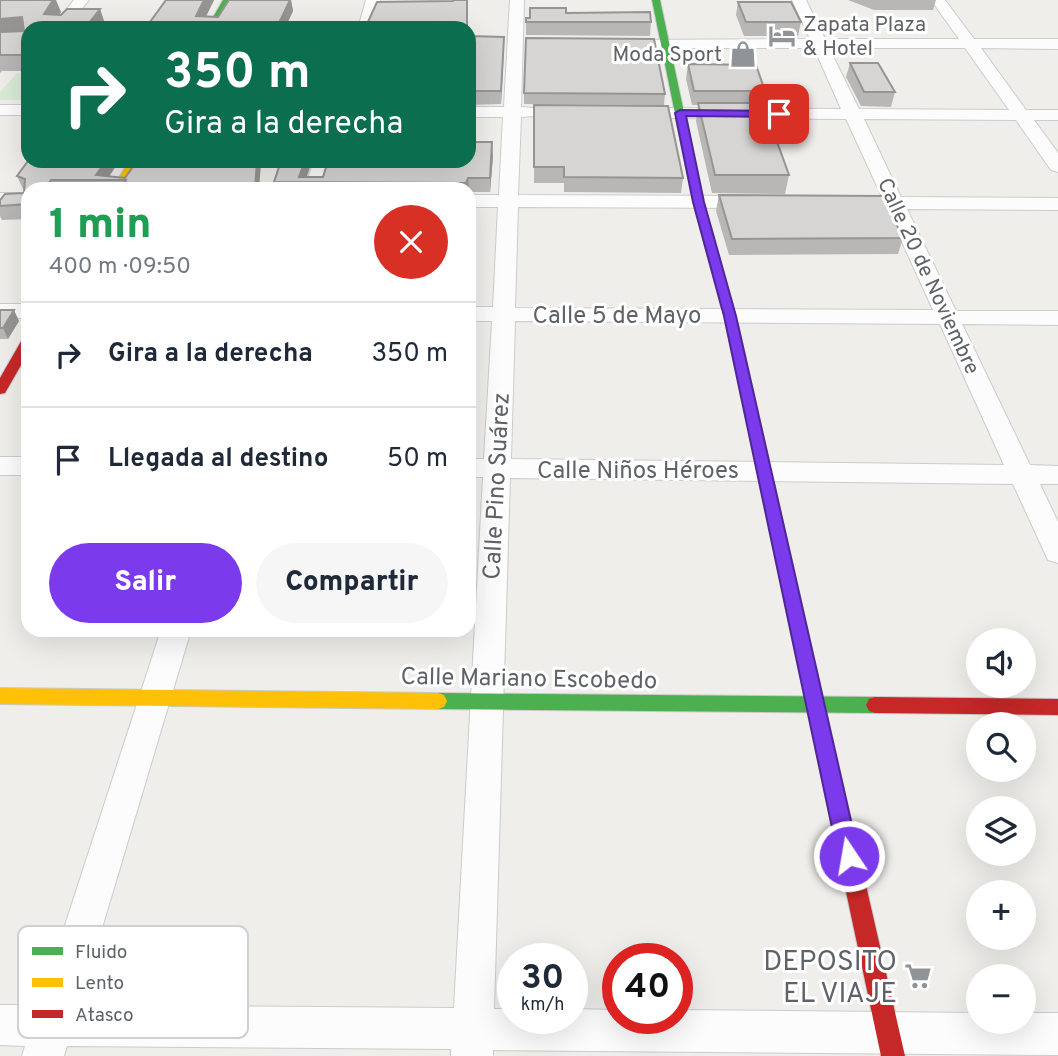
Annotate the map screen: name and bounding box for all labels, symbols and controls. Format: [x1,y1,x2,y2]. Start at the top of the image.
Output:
place label: Zapata Plaza & Hotel [803,12,926,63]
hotel icon: Zapata Plaza & Hotel [767,21,797,51]
shop icon: Moda Sport [728,39,758,69]
place label: Moda Sport [612,42,722,69]
text: 350 m [164,44,311,106]
icon: right [49,49,140,140]
pin [749,84,809,144]
icon: arrive [760,95,798,133]
text: Gira a la derecha [164,105,403,145]
street label: Calle 20 de Noviembre [870,174,985,379]
text: 1 min [49,200,152,253]
button: close [374,205,448,279]
text: 400 m · 09:50 [49,253,191,282]
street label: Calle 5 de Mayo [533,302,702,332]
icon: right [49,336,87,374]
text: Gira a la derecha [108,338,313,371]
text: 350 m [371,338,448,371]
street label: Calle Pino Suárez [478,392,518,580]
icon: arrive [49,441,87,479]
text: Llegada al destino [108,443,328,476]
text: 50 m [387,443,448,476]
street label: Calle Niños Héroes [537,457,739,487]
button: Salir [49,543,242,623]
button: Compartir [256,543,448,623]
map controls [966,628,1036,1034]
button: sound [966,628,1036,698]
street label: Calle Mariano Escobedo [400,663,658,697]
button: search [966,712,1036,782]
button: layers [966,796,1036,866]
position arrow [812,819,886,893]
button: + [966,880,1036,950]
legend [18,926,248,1038]
text: Fluido [75,941,127,965]
speed limit sign: 40 [602,943,693,1034]
place label: DEPOSITO EL VIAJE [763,945,897,1013]
text: 30 [521,957,564,1001]
supermarket icon: DEPOSITO EL VIAJE [903,961,933,991]
button: − [966,964,1036,1034]
text: Lento [75,972,124,996]
text: km/h [521,994,564,1017]
text: Atasco [75,1004,134,1028]

